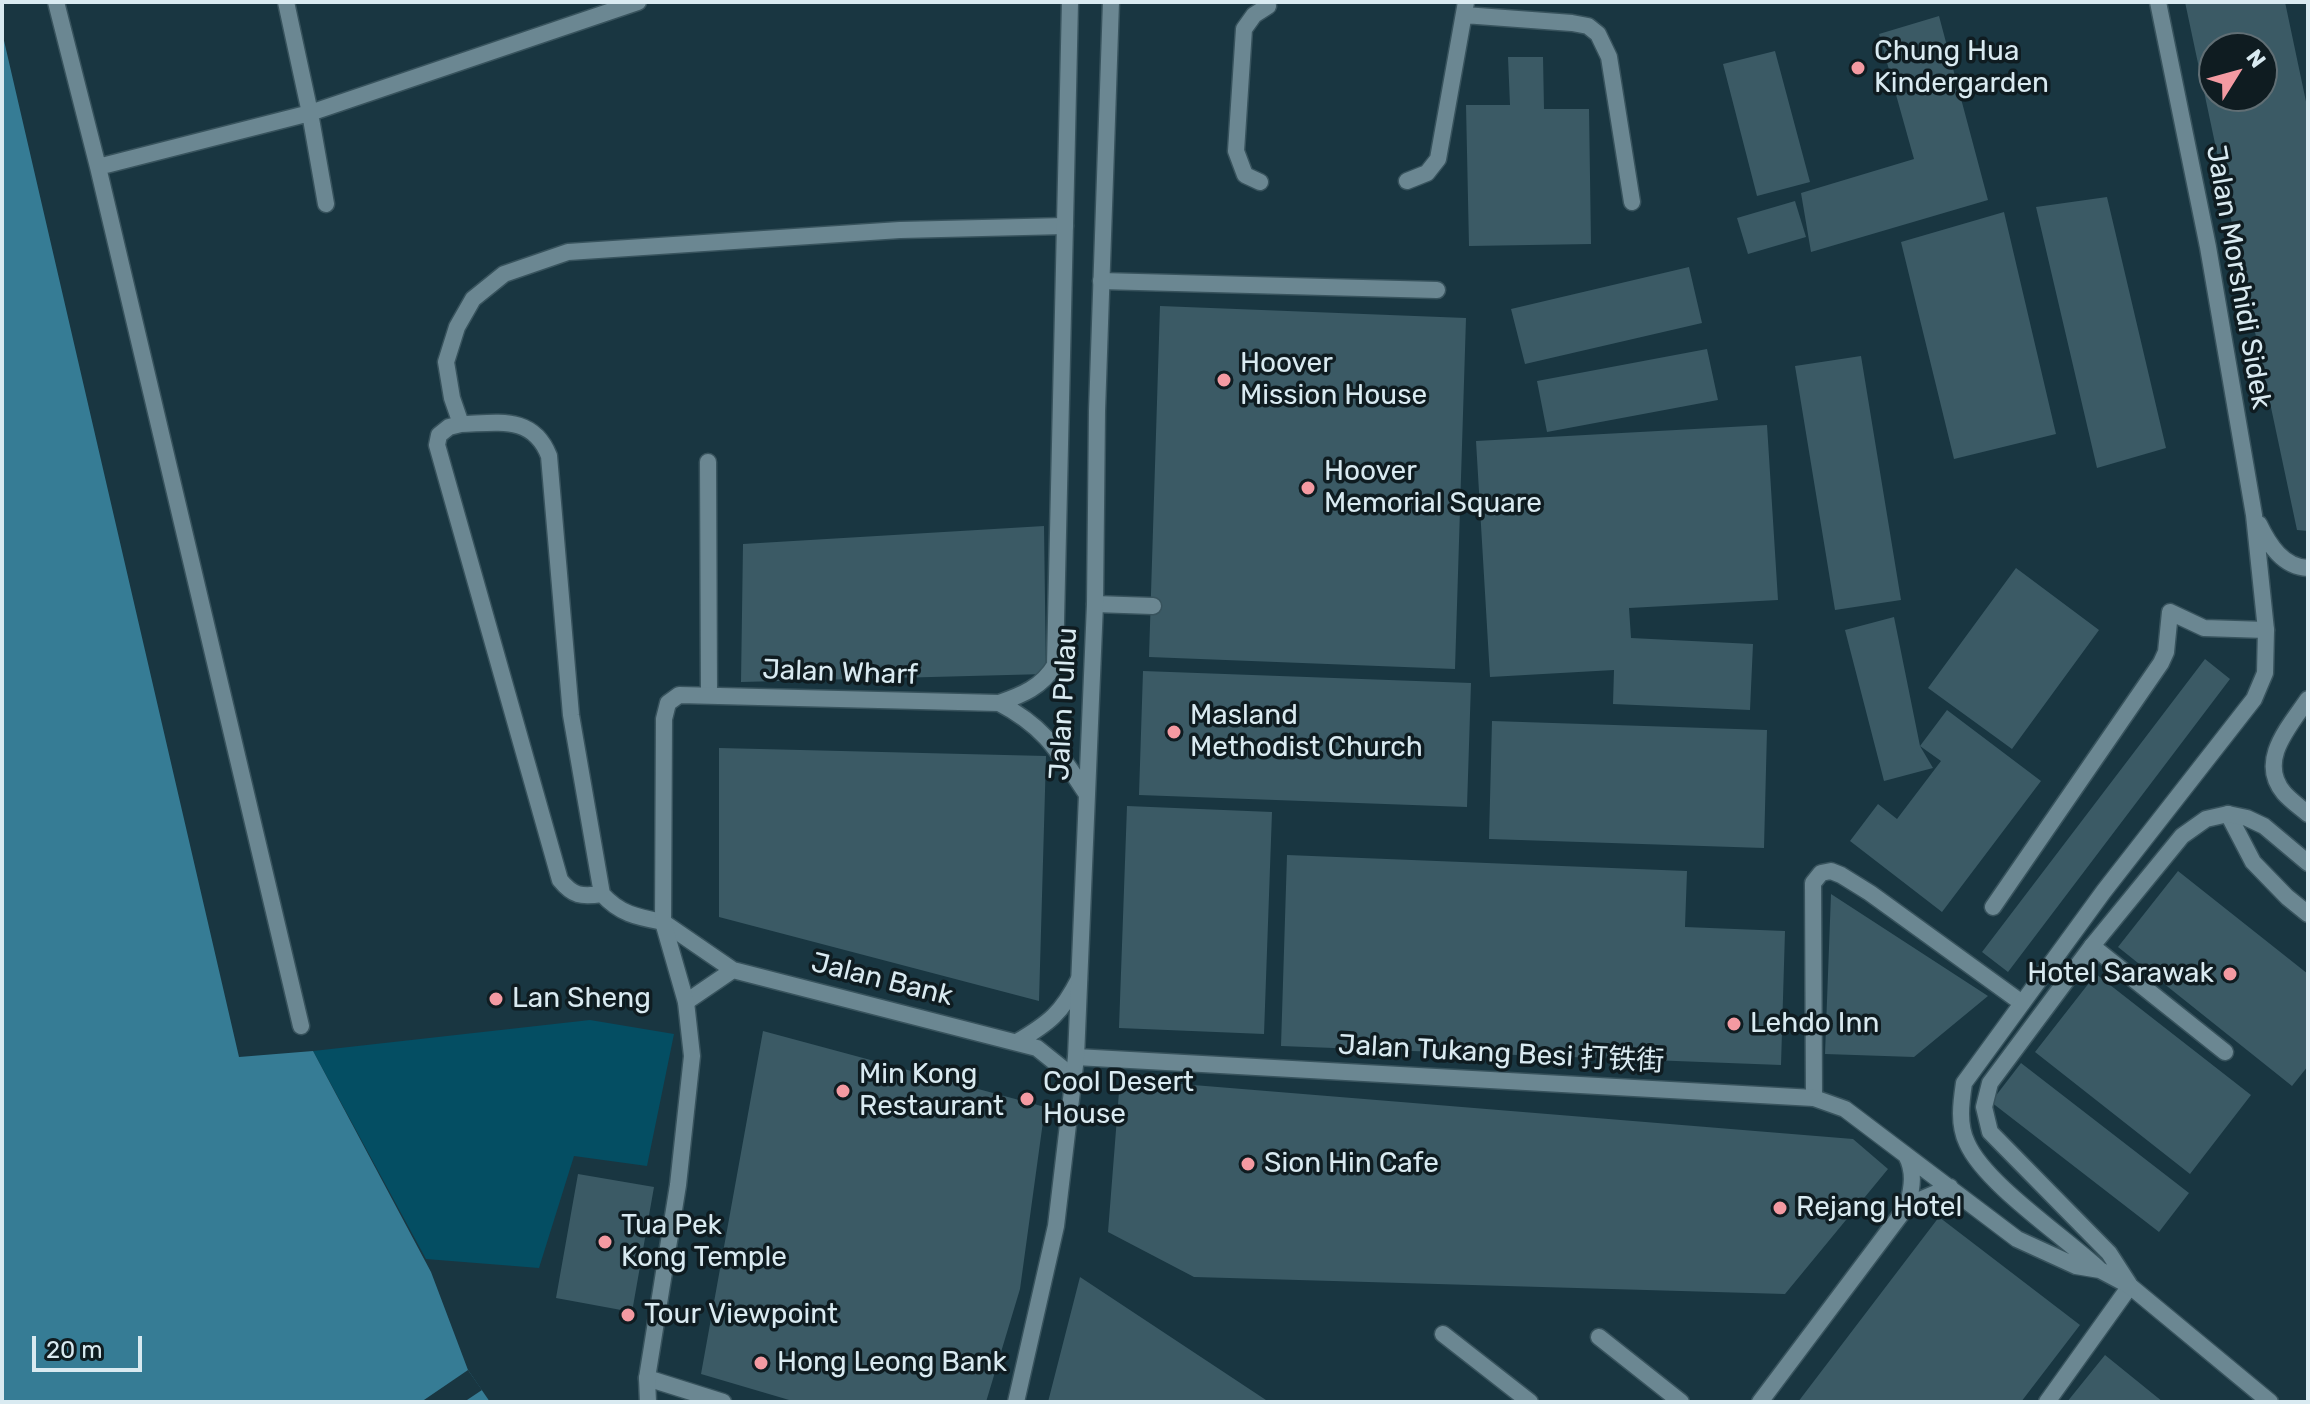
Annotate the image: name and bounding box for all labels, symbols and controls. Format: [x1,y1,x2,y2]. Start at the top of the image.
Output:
north arrow [2198,32,2278,112]
place label: Chung Hua Kindergarden [1874,35,2049,101]
text: N [2240,44,2272,73]
marker: Chung Hua Kindergarden [1849,59,1867,77]
street label: Jalan Morshidi Sidek [2198,142,2278,412]
place label: Hoover Mission House [1240,347,1427,413]
marker: Hoover Mission House [1215,371,1233,389]
place label: Hoover Memorial Square [1324,455,1542,521]
marker: Hoover Memorial Square [1299,479,1317,497]
street label: Jalan Pulau [1043,627,1085,781]
street label: Jalan Wharf [762,653,918,693]
place label: Masland Methodist Church [1190,699,1423,765]
marker: Masland Methodist Church [1165,723,1183,741]
street label: Jalan Bank [808,946,956,1014]
place label: Hotel Sarawak [2027,957,2214,991]
marker: Hotel Sarawak [2221,965,2239,983]
place label: Lan Sheng [512,982,651,1016]
marker: Lan Sheng [487,990,505,1008]
place label: Lehdo Inn [1750,1007,1879,1041]
marker: Lehdo Inn [1725,1015,1743,1033]
street label: Jalan Tukang Besi 打铁街 [1337,1029,1665,1079]
place label: Min Kong Restaurant [859,1058,1004,1124]
place label: Cool Desert House [1043,1066,1194,1132]
marker: Min Kong Restaurant [834,1082,852,1100]
marker: Cool Desert House [1018,1090,1036,1108]
place label: Sion Hin Cafe [1264,1147,1439,1181]
marker: Sion Hin Cafe [1239,1155,1257,1173]
place label: Rejang Hotel [1796,1191,1962,1225]
marker: Rejang Hotel [1771,1199,1789,1217]
place label: Tua Pek Kong Temple [621,1209,787,1275]
marker: Tua Pek Kong Temple [596,1233,614,1251]
place label: Tour Viewpoint [644,1298,838,1332]
marker: Tour Viewpoint [619,1306,637,1324]
scale bar [36,1320,146,1370]
text: 20 m [46,1336,103,1364]
place label: Hong Leong Bank [777,1346,1007,1380]
marker: Hong Leong Bank [752,1354,770,1372]

